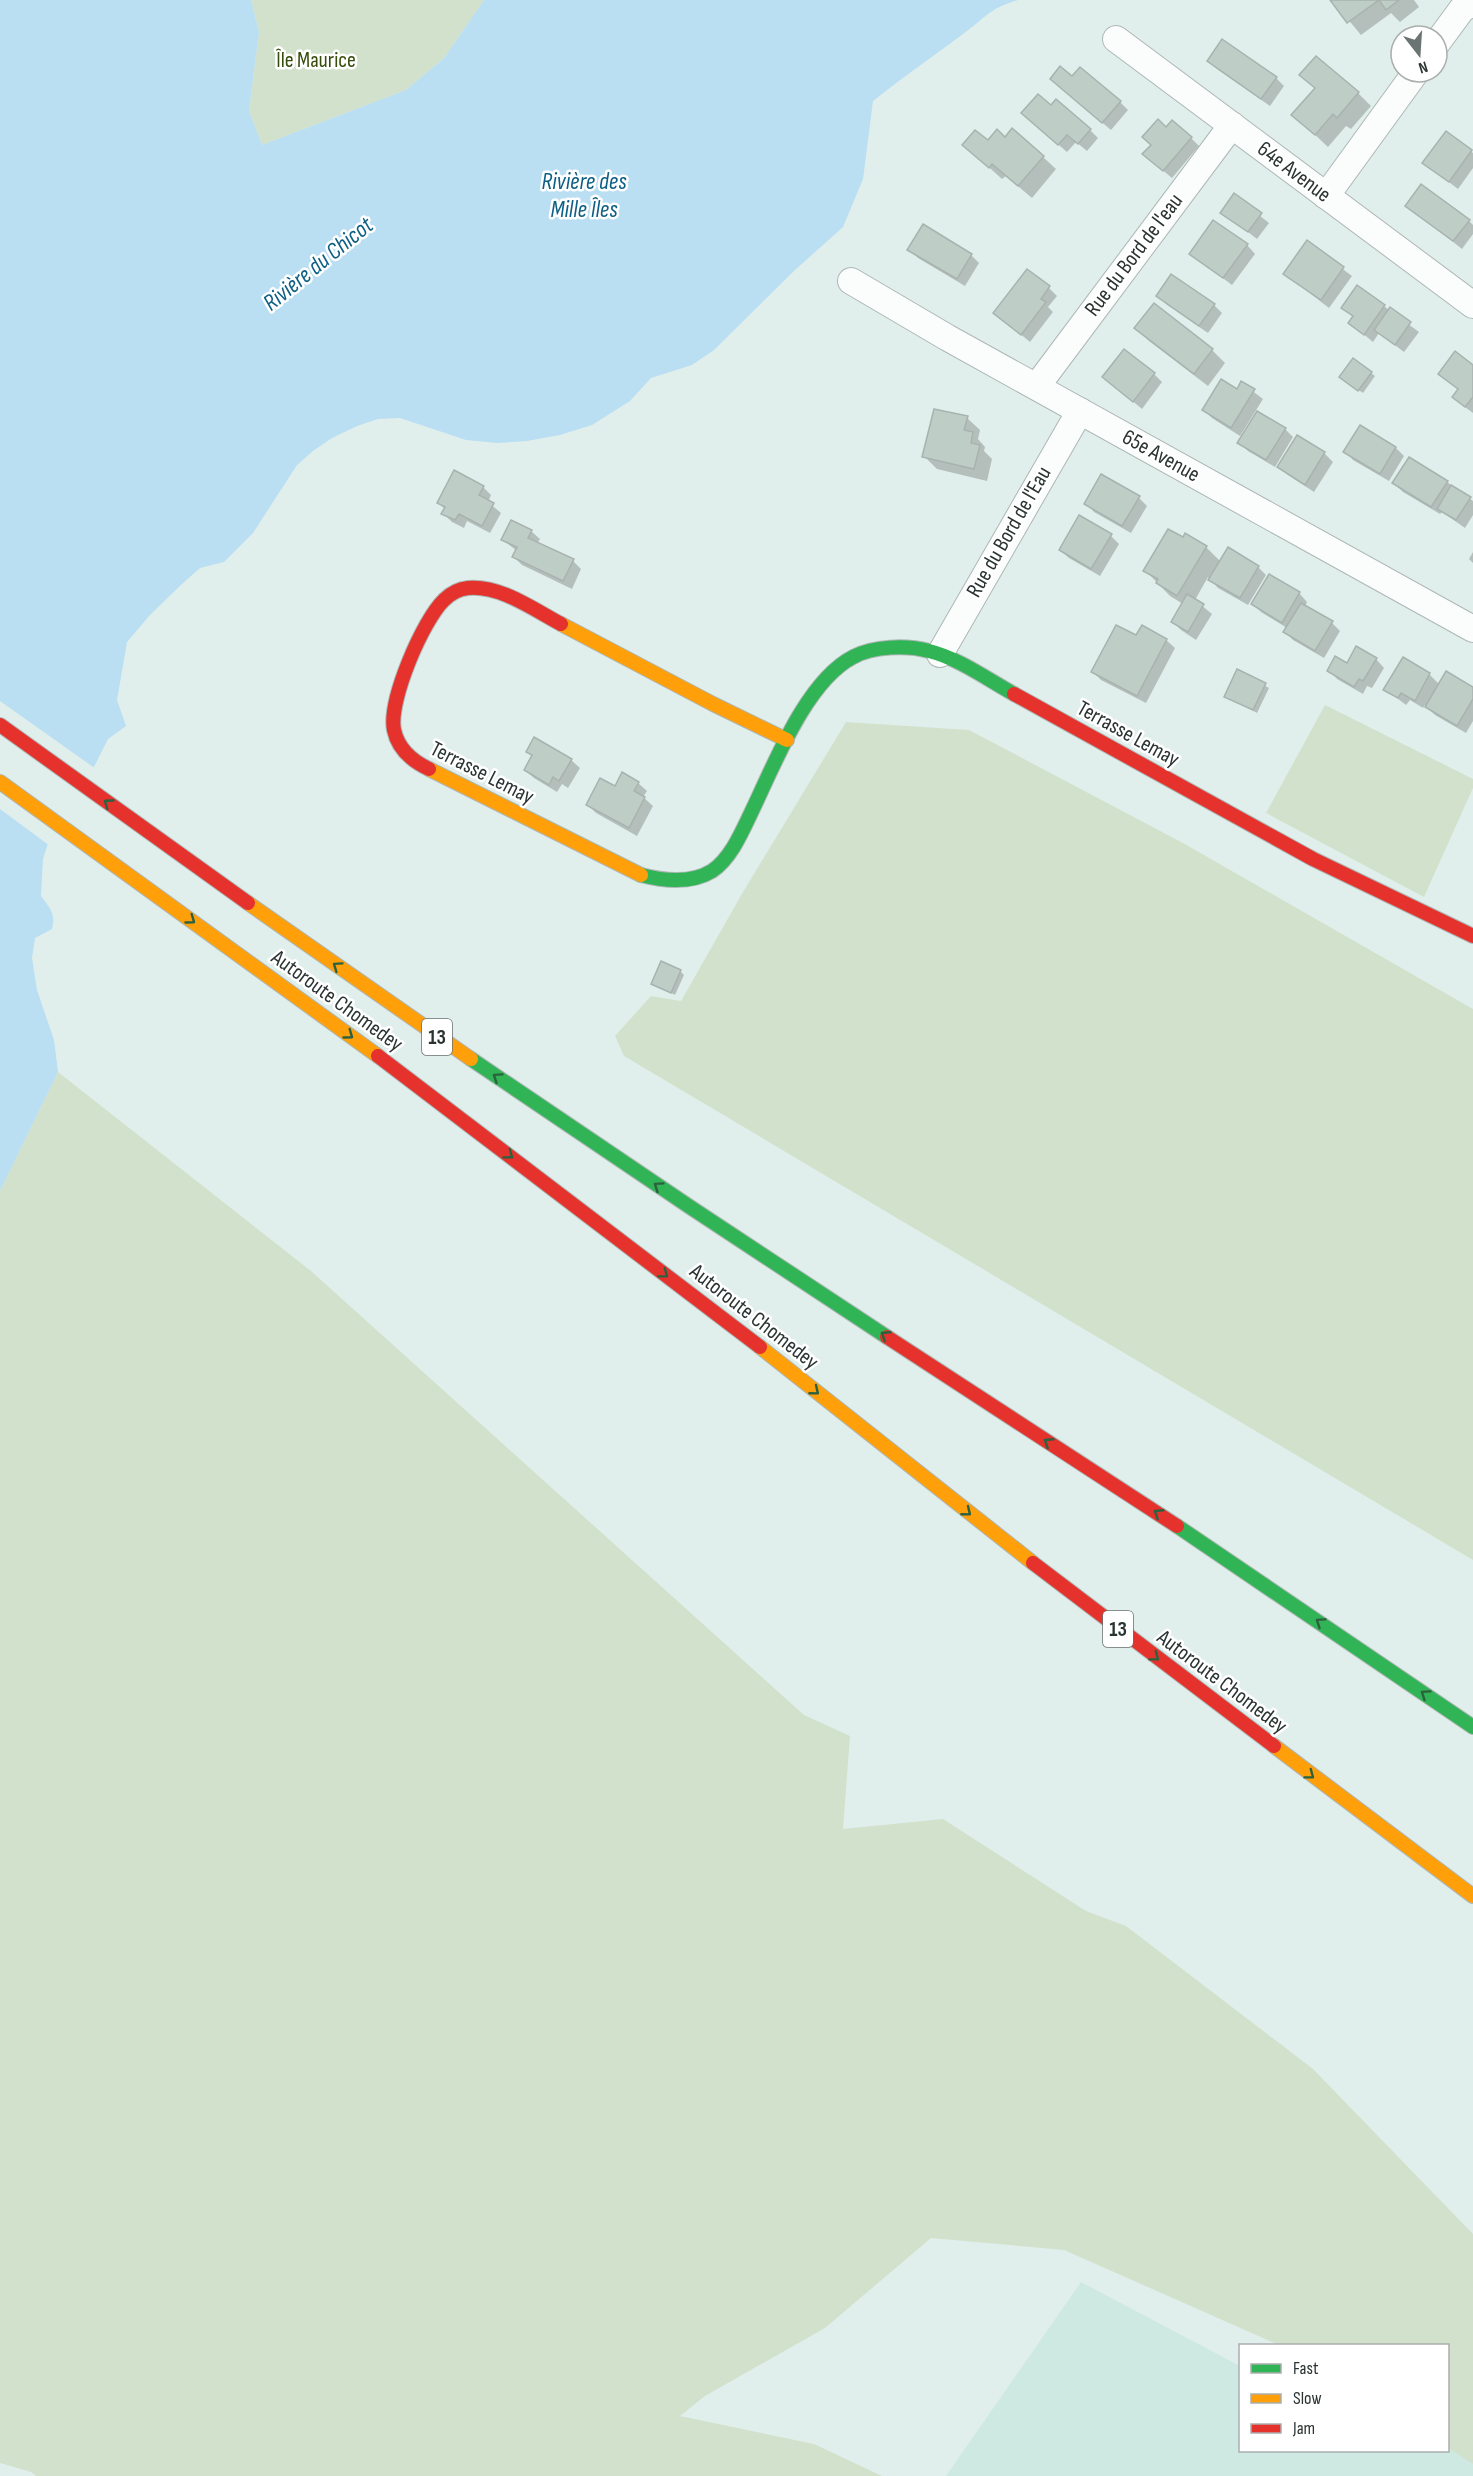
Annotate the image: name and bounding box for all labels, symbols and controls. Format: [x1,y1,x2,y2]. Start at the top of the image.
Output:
north arrow [1389,24,1449,84]
park label: Île Maurice [275,47,356,74]
text: N [1416,57,1430,77]
street label: 64e Avenue [1252,136,1336,208]
water label: Rivière des Mille Îles [541,167,627,224]
street label: Rue du Bord de l'eau [1079,188,1189,322]
water label: Rivière du Chicot [257,210,380,317]
street label: 65e Avenue [1117,424,1205,488]
street label: Rue du Bord de l'Eau [961,462,1057,602]
street label: Terrasse Lemay [1072,695,1184,773]
street label: Terrasse Lemay [426,735,539,811]
one-way arrow [103,799,114,810]
one-way arrow [185,913,196,924]
street label: Autoroute Chomedey [265,944,408,1058]
one-way arrow [332,962,343,973]
road number: 13 [422,1019,452,1055]
one-way arrow [342,1028,353,1039]
one-way arrow [492,1073,503,1084]
one-way arrow [503,1148,514,1159]
one-way arrow [654,1182,665,1193]
street label: Autoroute Chomedey [683,1258,824,1376]
one-way arrow [658,1266,669,1277]
one-way arrow [880,1332,891,1343]
one-way arrow [808,1383,819,1394]
one-way arrow [1044,1438,1055,1449]
one-way arrow [961,1505,972,1516]
one-way arrow [1154,1509,1164,1521]
road number: 13 [1103,1611,1133,1647]
one-way arrow [1316,1618,1327,1629]
street label: Autoroute Chomedey [1151,1624,1293,1740]
one-way arrow [1148,1650,1159,1661]
one-way arrow [1420,1690,1431,1701]
one-way arrow [1304,1768,1315,1779]
legend [1239,2344,1449,2452]
text: Fast [1293,2358,1319,2379]
text: Slow [1293,2388,1322,2409]
text: Jam [1292,2418,1315,2439]

